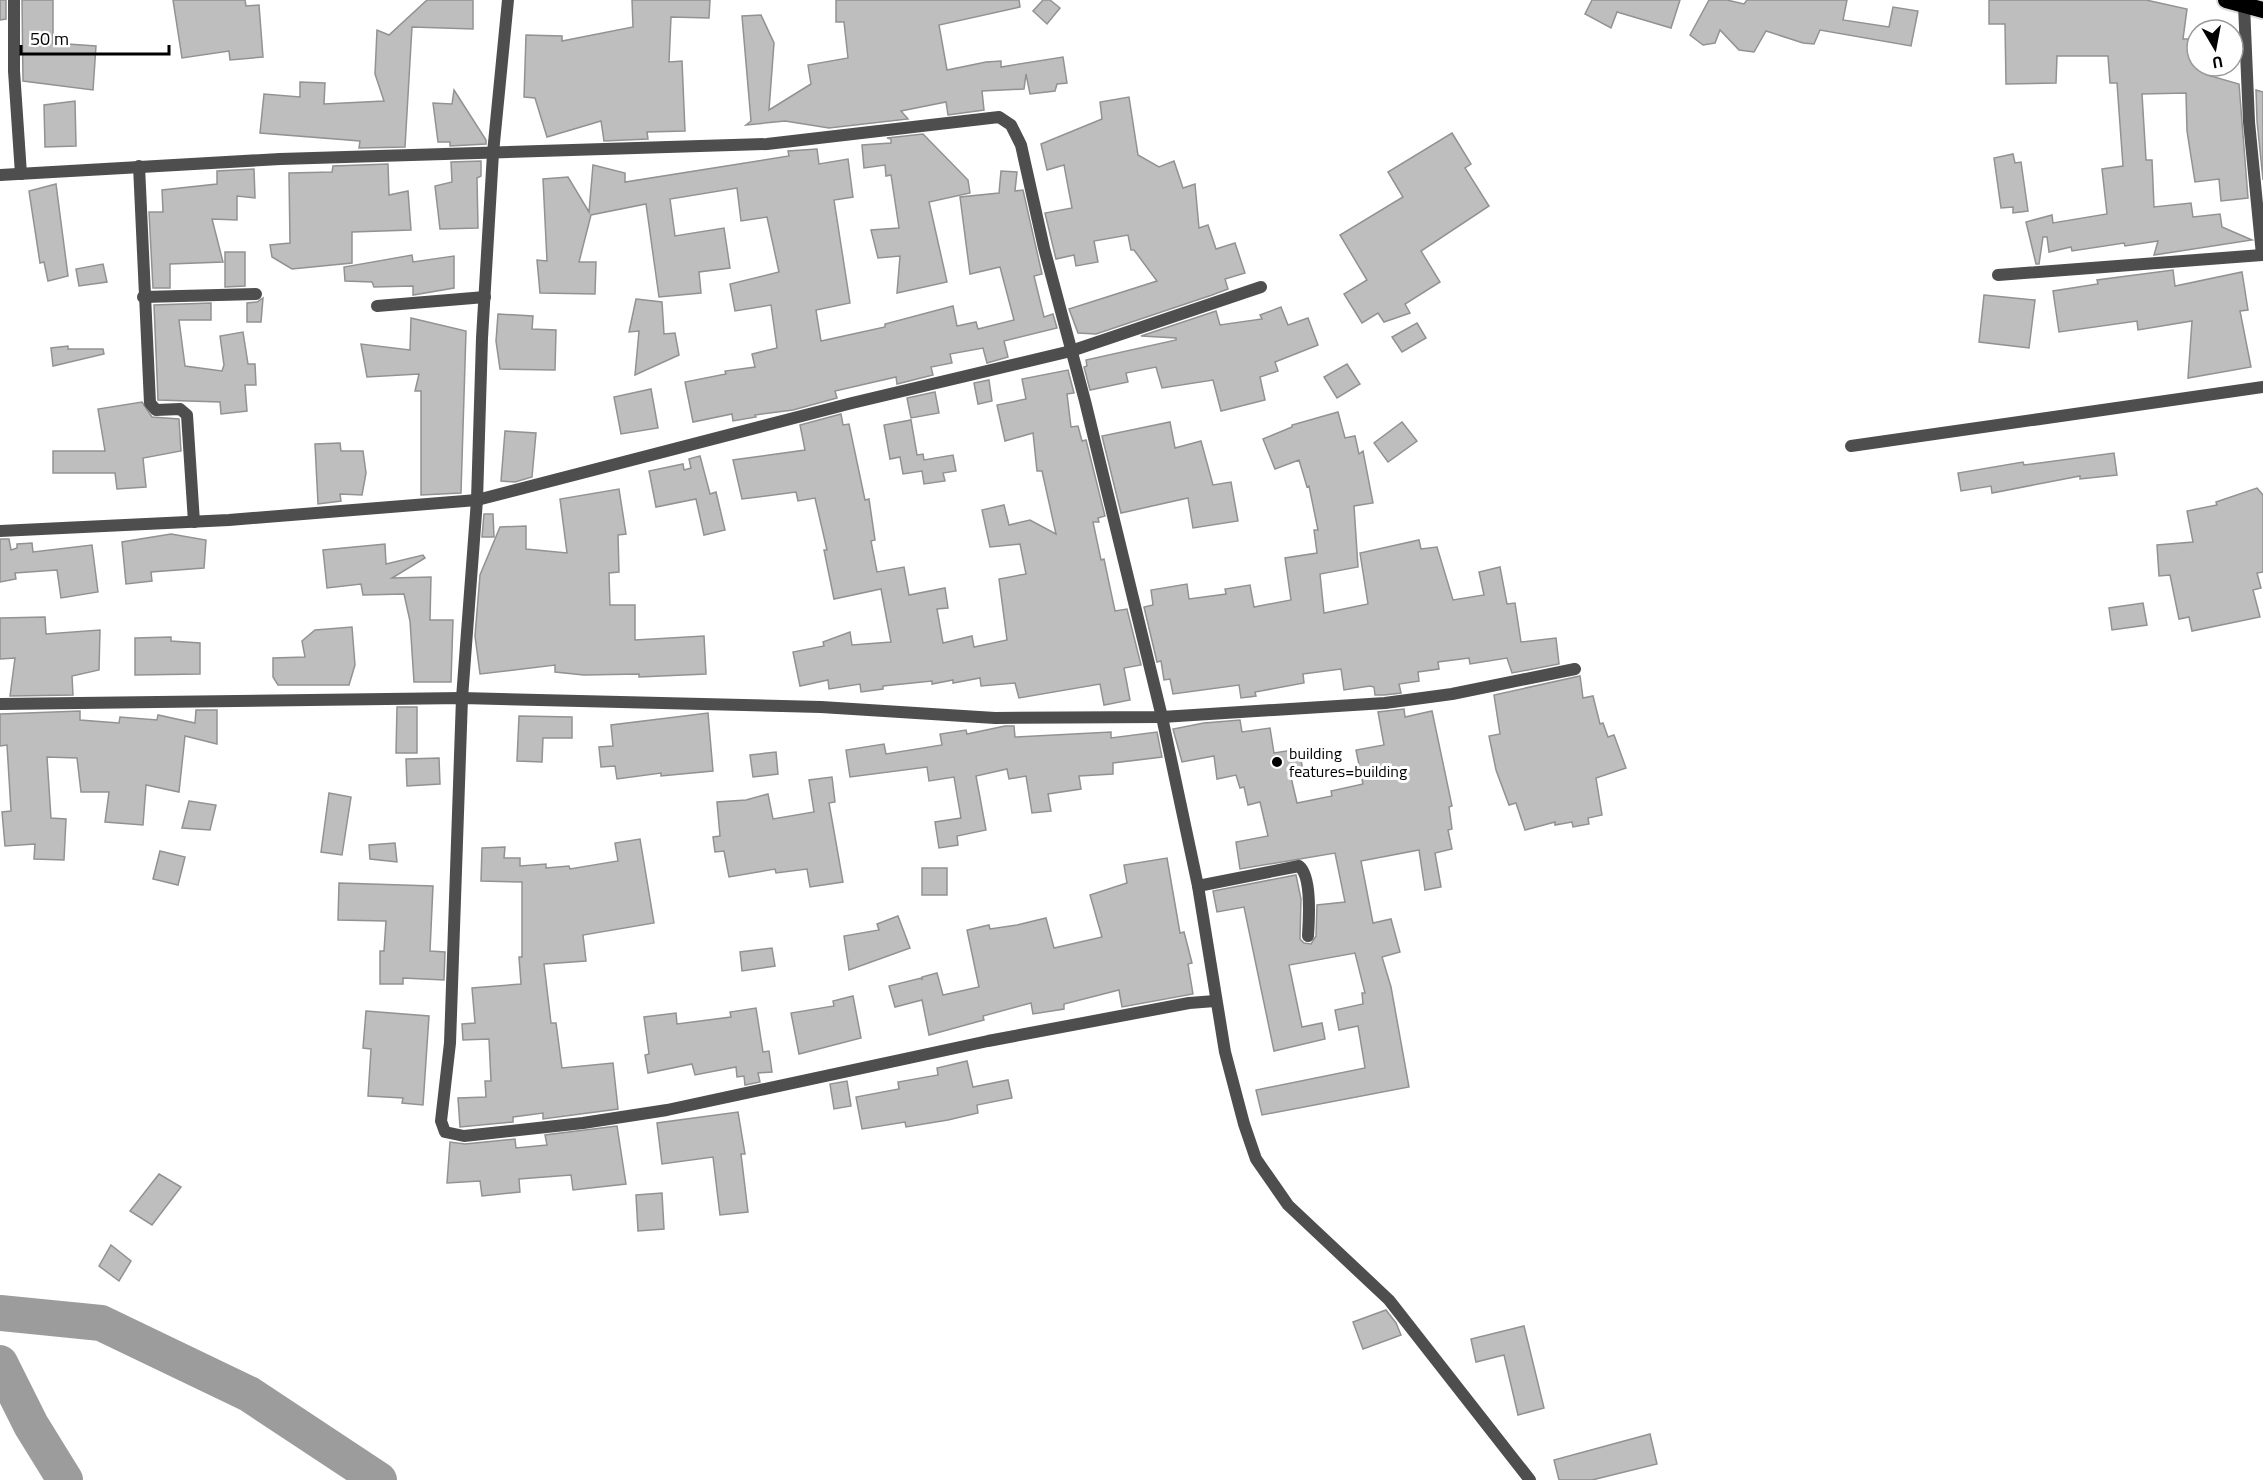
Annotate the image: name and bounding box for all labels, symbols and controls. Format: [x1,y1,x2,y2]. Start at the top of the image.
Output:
scale bar [21,18,170,56]
north arrow [2185,18,2245,78]
text: 50 m [30,25,69,52]
text: U [2210,50,2225,75]
place label: building features=building [1289,741,1407,783]
marker: building features=building [1270,755,1284,769]

